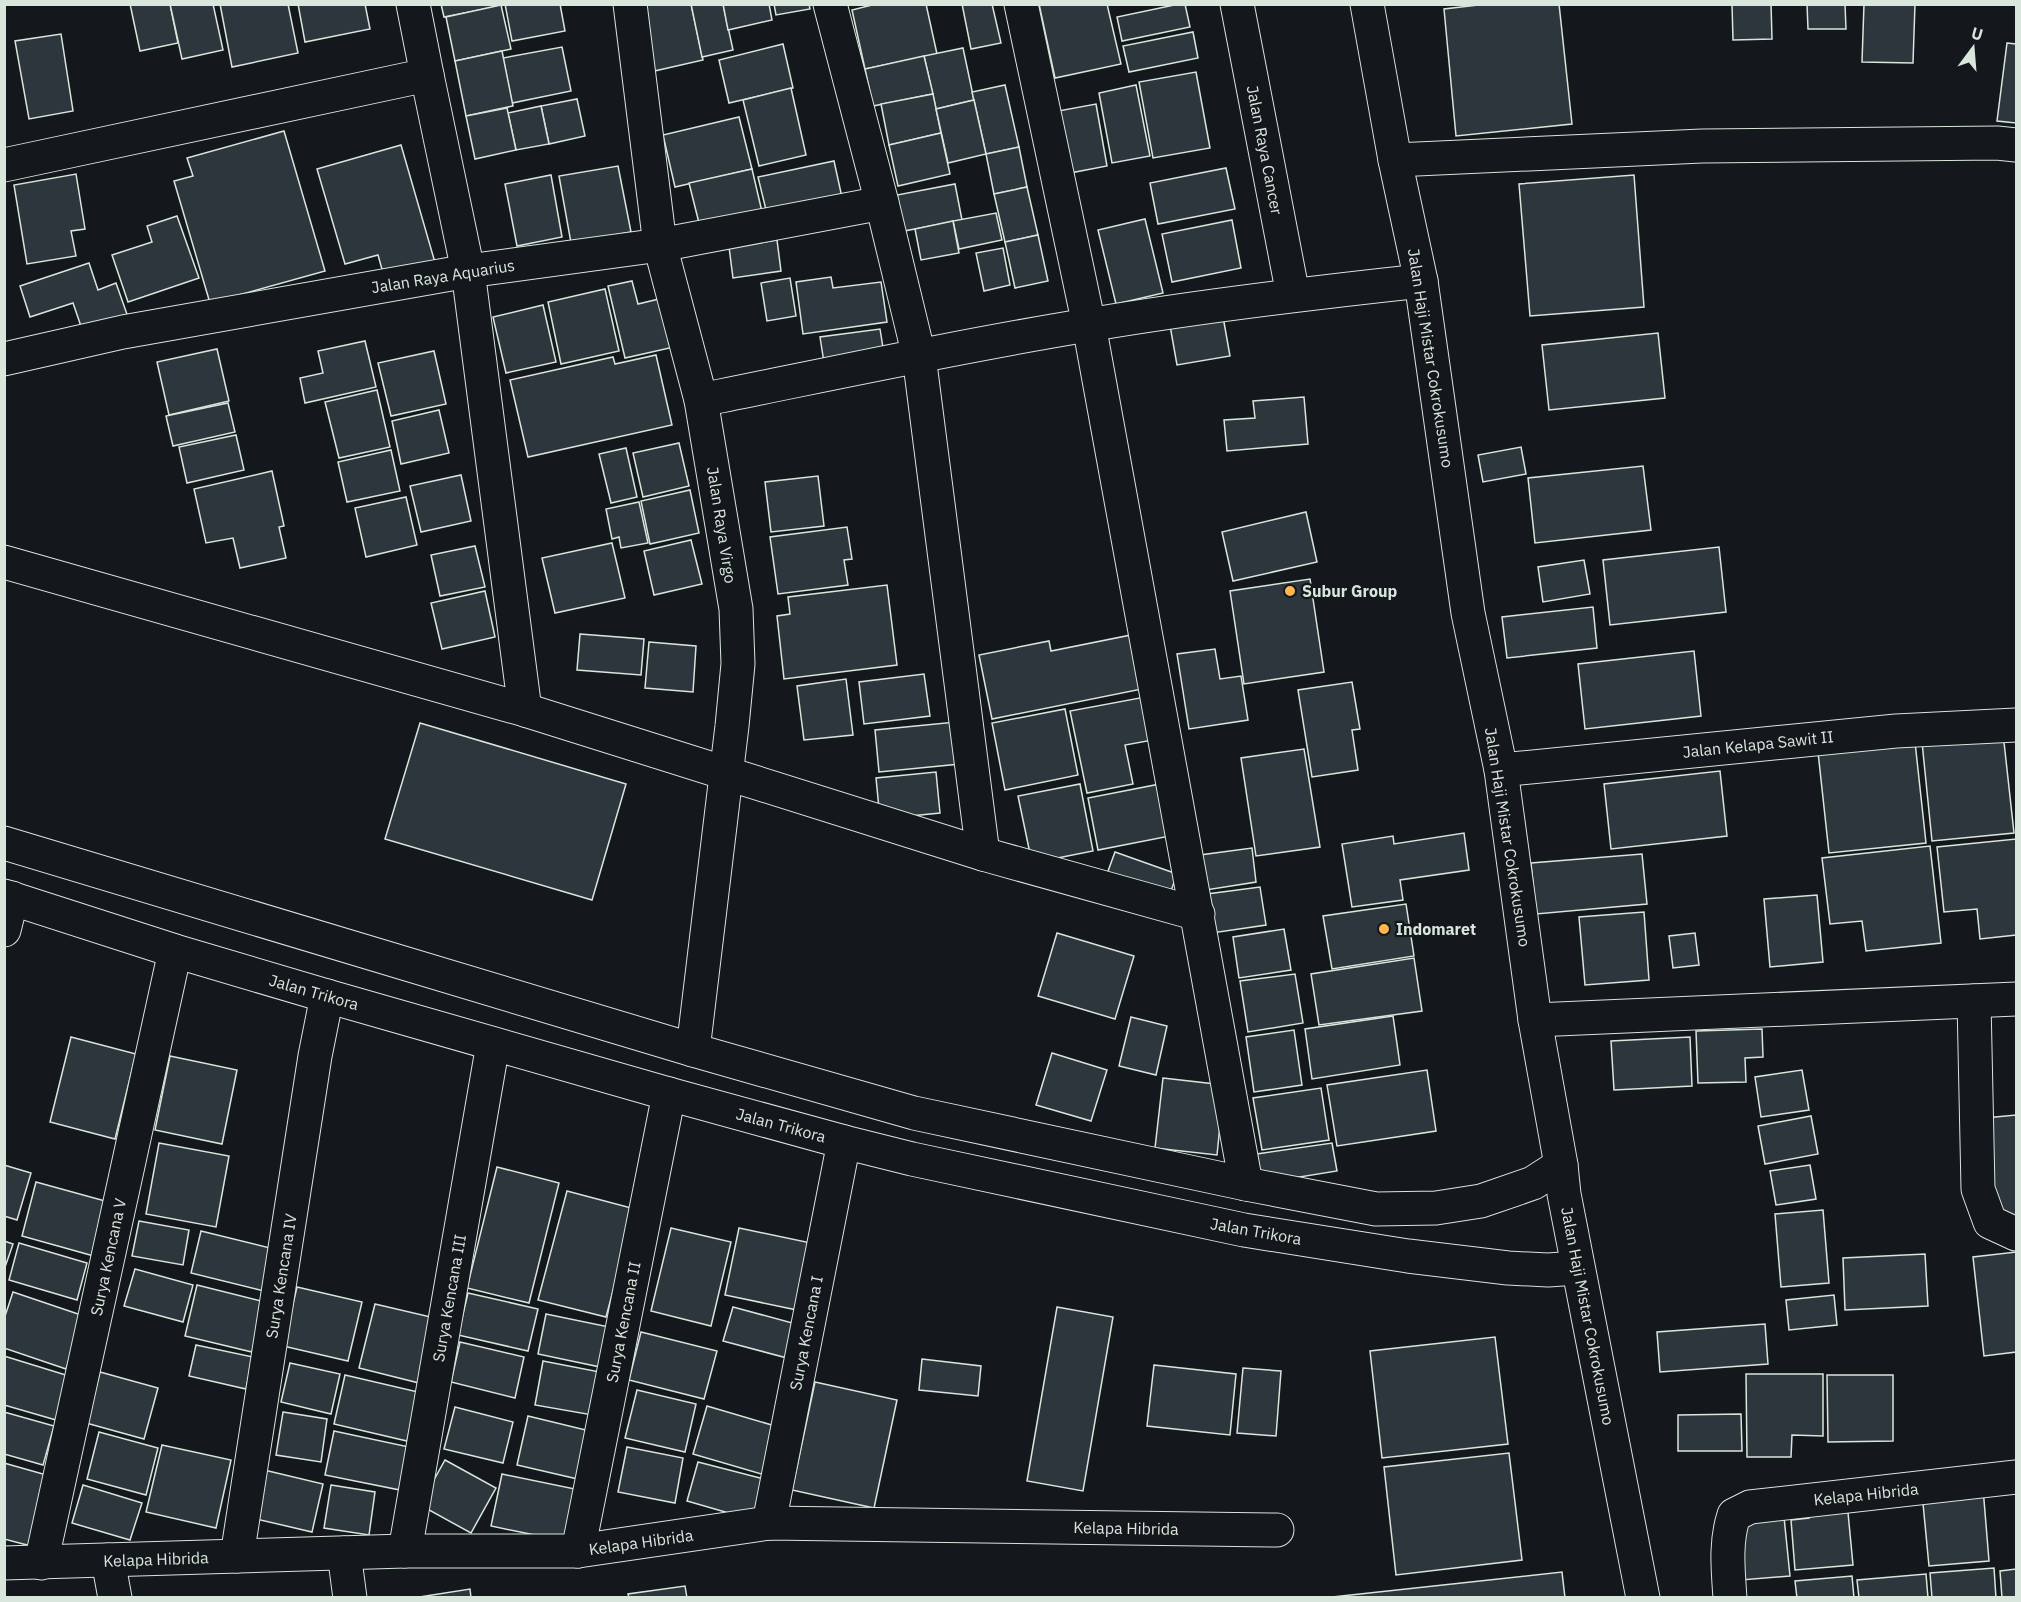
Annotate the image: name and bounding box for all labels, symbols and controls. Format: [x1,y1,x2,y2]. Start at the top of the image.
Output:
north arrow [1943,18,2003,78]
text: U [1969,22,1985,45]
street label: Jalan Raya Cancer [1243,84,1287,216]
street label: Jalan Haji Mistar Cokrokusumo [1404,247,1458,469]
street label: Jalan Raya Aquarius [370,255,516,297]
street label: Jalan Raya Virgo [703,465,741,585]
place label: Subur Group [1302,581,1397,601]
marker: Subur Group [1283,584,1297,598]
street label: Jalan Haji Mistar Cokrokusumo [1481,726,1535,948]
street label: Jalan Kelapa Sawit II [1681,726,1835,762]
place label: Indomaret [1396,919,1476,939]
marker: Indomaret [1377,922,1391,936]
street label: Jalan Trikora [267,970,362,1014]
street label: Jalan Trikora [734,1103,829,1147]
street label: Surya Kencana V [86,1196,130,1318]
street label: Jalan Haji Mistar Cokrokusumo [1557,1205,1619,1427]
street label: Surya Kencana IV [261,1212,301,1340]
street label: Jalan Trikora [1209,1213,1304,1249]
street label: Surya Kencana III [428,1233,470,1363]
street label: Surya Kencana II [601,1260,645,1384]
street label: Surya Kencana I [785,1274,827,1392]
street label: Kelapa Hibrida [1813,1479,1920,1509]
street label: Kelapa Hibrida [1073,1517,1179,1539]
street label: Kelapa Hibrida [587,1525,695,1559]
street label: Kelapa Hibrida [103,1547,209,1571]

